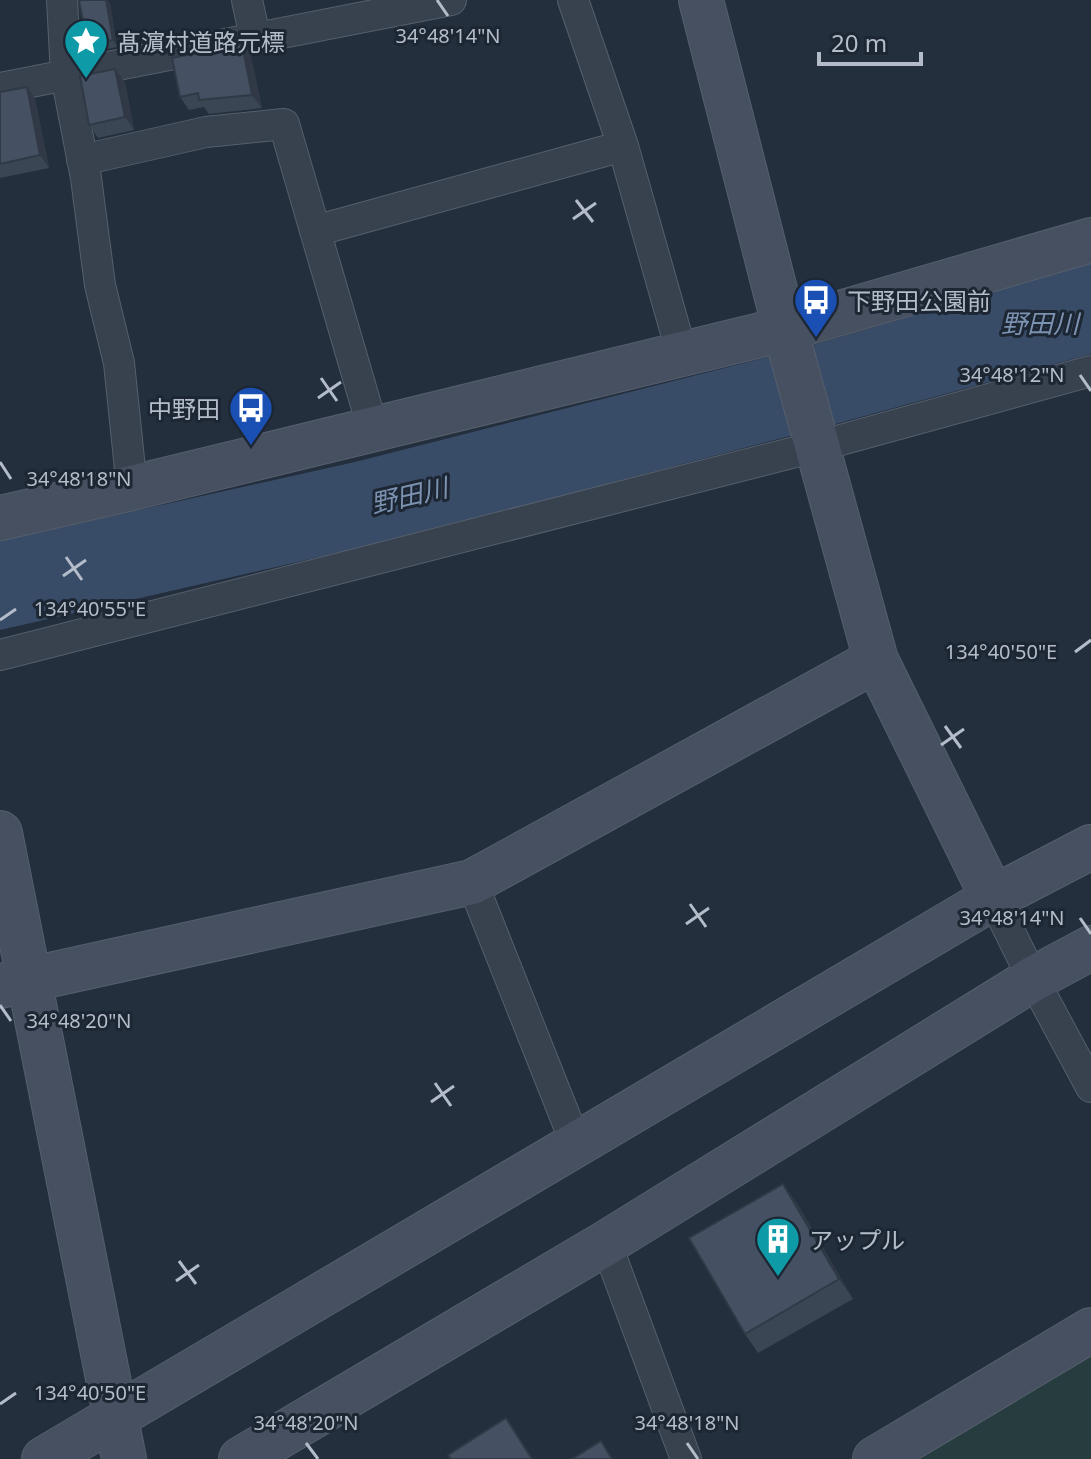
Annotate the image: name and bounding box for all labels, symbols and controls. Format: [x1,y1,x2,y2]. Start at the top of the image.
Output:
scale bar [819,16,921,66]
place icon: 髙濵村道路元標 [62,17,110,80]
text: 34°48'14"N [395,22,501,49]
place label: 髙濵村道路元標 [117,25,285,58]
text: 20 m [831,26,887,59]
bus stop icon: 下野田公園前 [792,276,840,339]
place label: 下野田公園前 [847,284,991,317]
water label: 野田川 [1001,305,1082,341]
text: 34°48'12"N [959,361,1065,388]
bus stop icon: 中野田 [227,384,275,447]
place label: 中野田 [148,392,220,425]
text: 34°48'18"N [26,465,132,492]
water label: 野田川 [367,468,454,521]
text: 134°40'55"E [34,595,146,622]
text: 134°40'50"E [945,638,1057,665]
text: 34°48'14"N [959,904,1065,931]
text: 34°48'20"N [26,1007,132,1034]
building icon: アップル [754,1215,802,1278]
place label: アップル [809,1223,905,1256]
text: 134°40'50"E [34,1379,146,1406]
text: 34°48'20"N [253,1409,359,1436]
text: 34°48'18"N [634,1409,740,1436]

